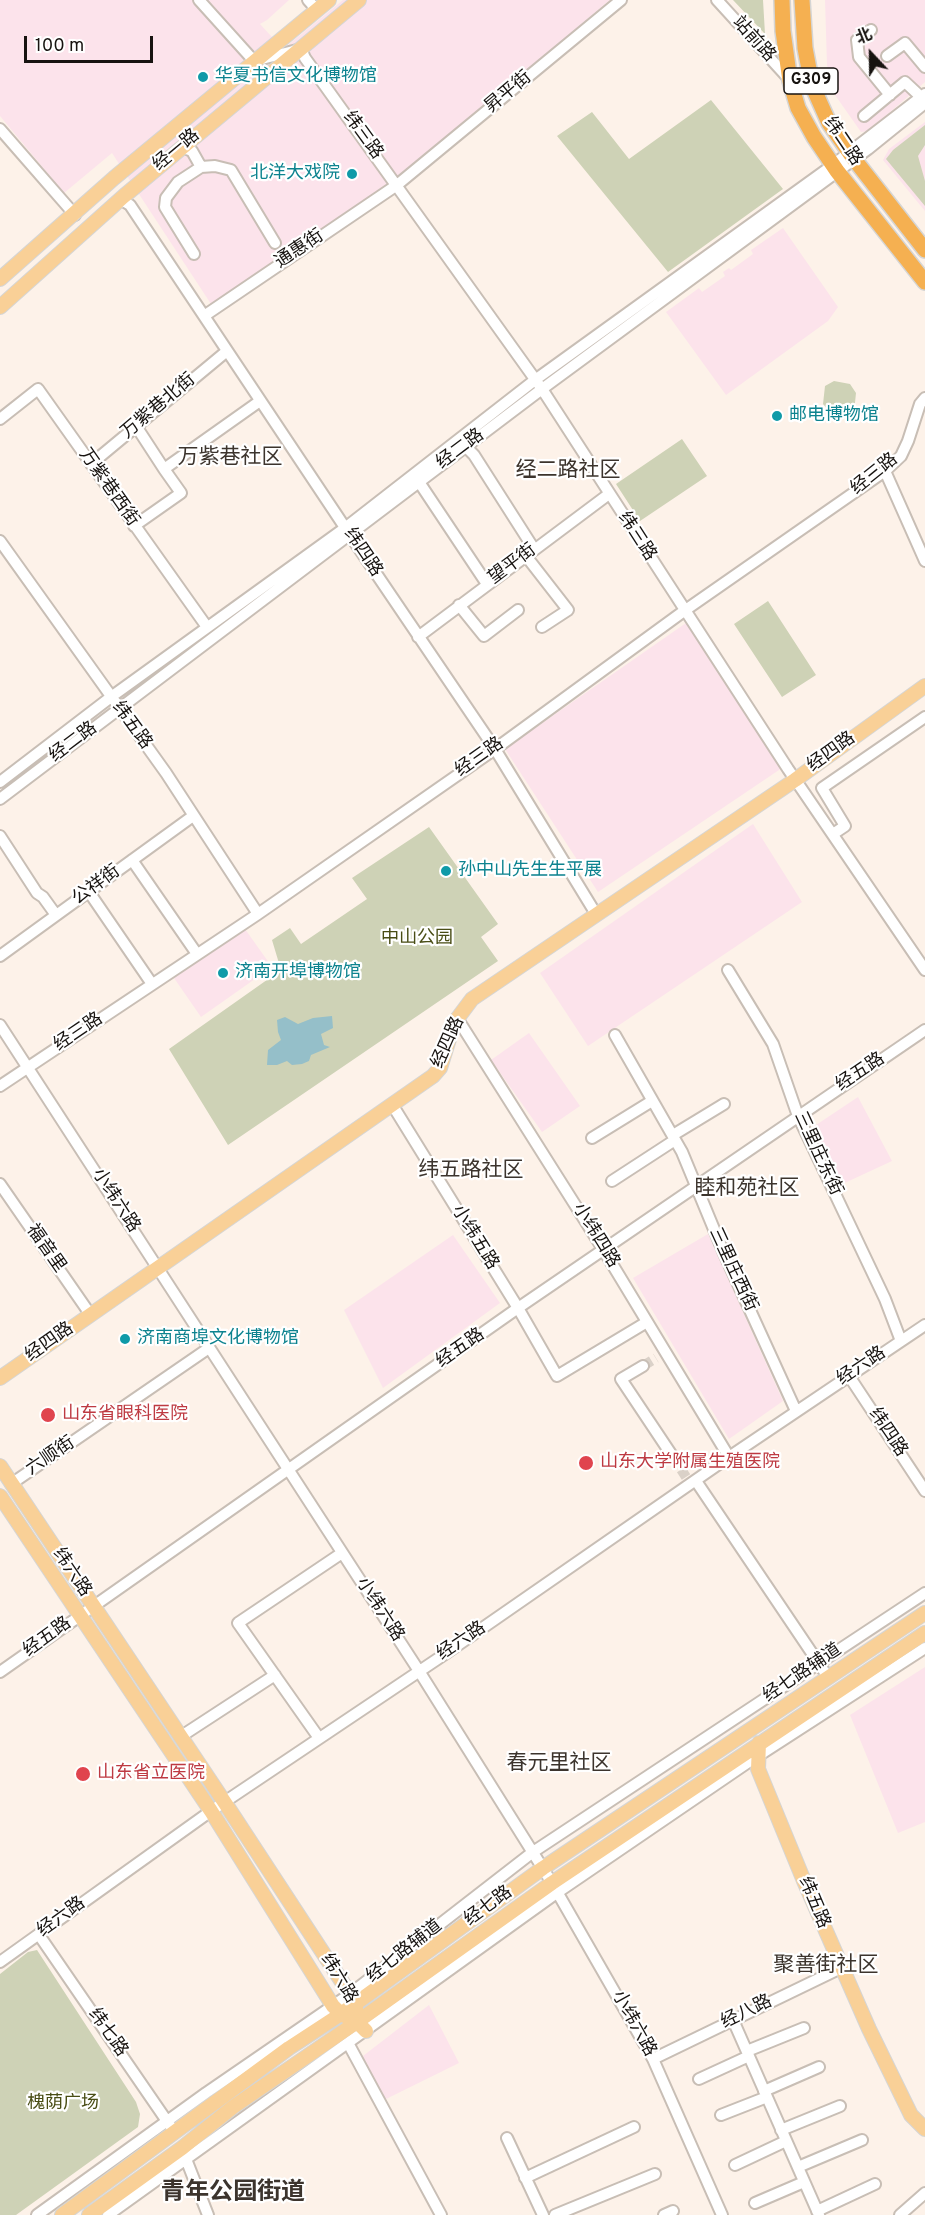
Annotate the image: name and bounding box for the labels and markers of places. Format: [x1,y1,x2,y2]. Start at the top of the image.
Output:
place label: 华夏书信文化博物馆 [215,66,377,88]
marker: 华夏书信文化博物馆 [196,70,210,84]
place label: 北洋大戏院 [250,163,340,185]
marker: 北洋大戏院 [345,167,359,181]
place label: 邮电博物馆 [789,405,879,427]
marker: 邮电博物馆 [770,409,784,423]
place label: 孙中山先生生平展 [458,860,602,882]
marker: 孙中山先生生平展 [439,864,453,878]
place label: 济南开埠博物馆 [235,962,361,984]
marker: 济南开埠博物馆 [216,966,230,980]
place label: 济南商埠文化博物馆 [137,1328,299,1350]
marker: 济南商埠文化博物馆 [118,1332,132,1346]
place label: 山东省眼科医院 [62,1404,188,1426]
marker: 山东省眼科医院 [39,1406,57,1424]
place label: 山东大学附属生殖医院 [600,1452,780,1474]
marker: 山东大学附属生殖医院 [577,1454,595,1472]
place label: 山东省立医院 [97,1763,205,1785]
marker: 山东省立医院 [74,1765,92,1783]

